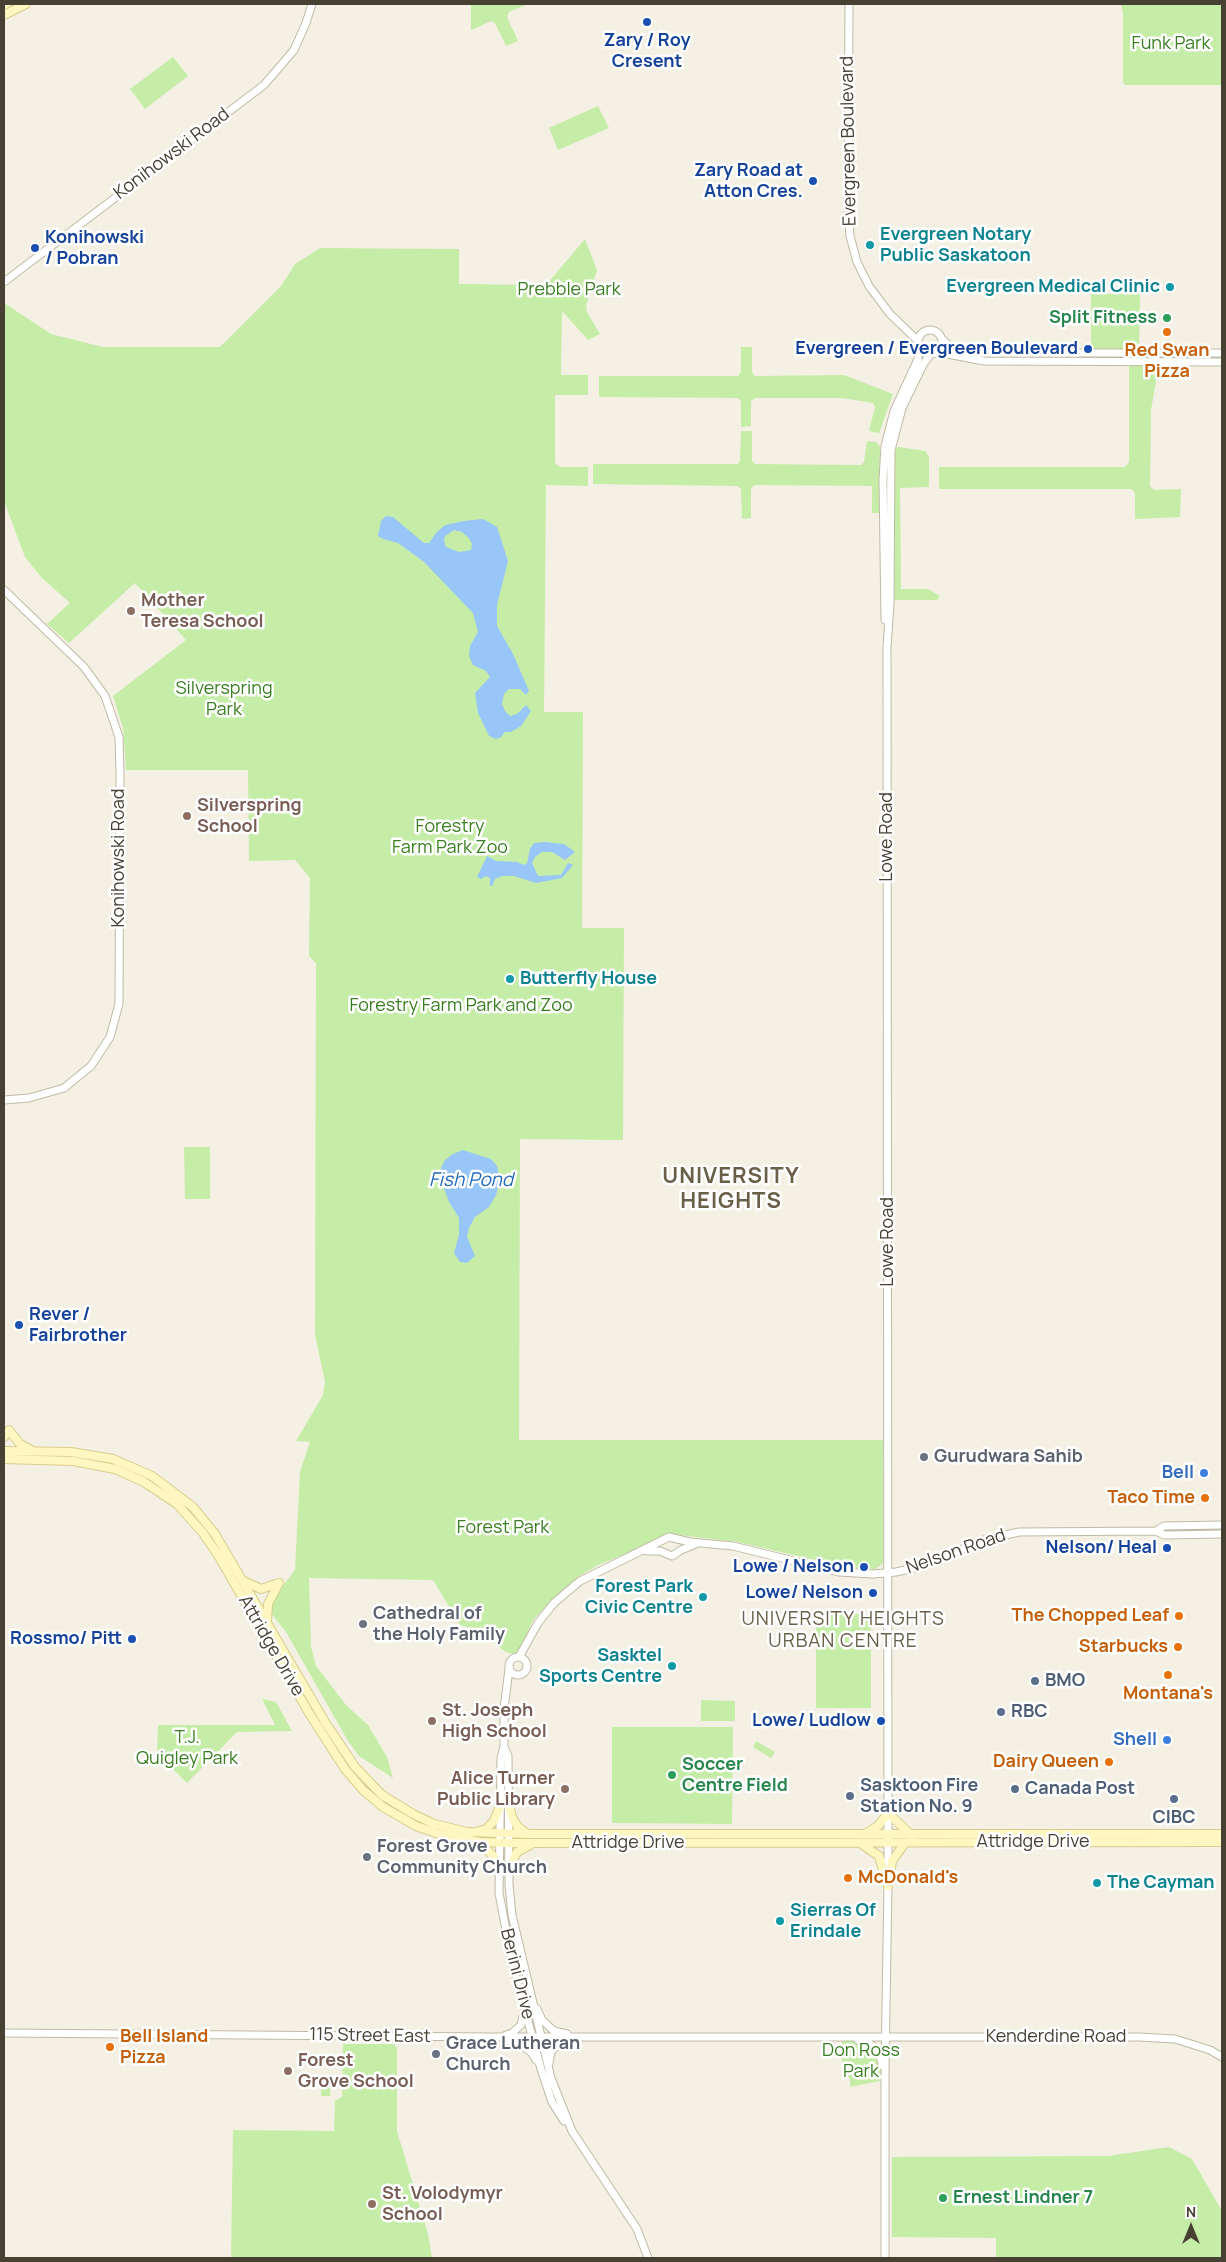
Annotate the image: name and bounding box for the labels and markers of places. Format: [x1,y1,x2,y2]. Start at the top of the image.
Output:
marker: Zary / Roy Cresent [641,16,653,28]
place label: Zary / Roy Cresent [604,30,690,72]
place label: Zary Road at Atton Cres. [694,160,803,202]
marker: Zary Road at Atton Cres. [807,175,819,187]
place label: Evergreen Notary Public Saskatoon [880,224,1031,266]
place label: Konihowski / Pobran [45,227,144,270]
marker: Evergreen Notary Public Saskatoon [864,239,876,251]
marker: Konihowski / Pobran [29,242,41,254]
place label: Evergreen Medical Clinic [946,276,1160,298]
marker: Evergreen Medical Clinic [1164,281,1176,293]
place label: Split Fitness [1049,307,1157,329]
marker: Split Fitness [1161,312,1173,324]
marker: Red Swan Pizza [1161,326,1173,338]
place label: Evergreen / Evergreen Boulevard [795,338,1078,360]
place label: Red Swan Pizza [1125,340,1209,382]
marker: Evergreen / Evergreen Boulevard [1082,343,1094,355]
place label: Mother Teresa School [141,590,264,632]
marker: Mother Teresa School [125,605,137,617]
place label: Silverspring School [197,795,302,838]
marker: Silverspring School [181,810,193,822]
place label: Butterfly House [520,968,657,990]
marker: Butterfly House [504,973,516,985]
place label: Rever / Fairbrother [29,1304,127,1346]
marker: Rever / Fairbrother [13,1319,25,1331]
place label: Gurudwara Sahib [934,1446,1083,1468]
marker: Gurudwara Sahib [918,1451,930,1463]
place label: Bell [1162,1462,1194,1484]
marker: Bell [1198,1467,1210,1479]
place label: Taco Time [1107,1487,1195,1509]
marker: Taco Time [1199,1492,1211,1504]
place label: Nelson/ Heal [1046,1537,1157,1559]
marker: Nelson/ Heal [1161,1542,1173,1554]
place label: Lowe / Nelson [733,1556,854,1578]
marker: Lowe / Nelson [858,1561,870,1573]
place label: Forest Park Civic Centre [585,1576,693,1618]
place label: Lowe/ Nelson [745,1582,863,1604]
marker: Lowe/ Nelson [867,1587,879,1599]
marker: Forest Park Civic Centre [697,1591,709,1603]
place label: Cathedral of the Holy Family [373,1603,505,1646]
place label: The Chopped Leaf [1012,1605,1169,1627]
marker: The Chopped Leaf [1173,1610,1185,1622]
marker: Cathedral of the Holy Family [357,1618,369,1630]
place label: Rossmo/ Pitt [10,1628,122,1650]
marker: Rossmo/ Pitt [126,1633,138,1645]
place label: Starbucks [1079,1636,1168,1658]
marker: Starbucks [1172,1641,1184,1653]
place label: Sasktel Sports Centre [539,1645,662,1688]
marker: Sasktel Sports Centre [666,1660,678,1672]
marker: Montana's [1162,1669,1174,1681]
place label: BMO [1045,1670,1085,1692]
marker: BMO [1029,1675,1041,1687]
place label: Montana's [1123,1683,1213,1705]
place label: St. Joseph High School [442,1700,547,1742]
place label: RBC [1011,1701,1048,1723]
marker: RBC [995,1706,1007,1718]
place label: Lowe/ Ludlow [752,1710,871,1732]
marker: St. Joseph High School [426,1715,438,1727]
marker: Lowe/ Ludlow [875,1715,887,1727]
place label: Shell [1113,1729,1157,1751]
marker: Shell [1161,1734,1173,1746]
place label: Dairy Queen [993,1751,1099,1773]
place label: Soccer Centre Field [682,1754,788,1796]
marker: Dairy Queen [1103,1756,1115,1768]
place label: Alice Turner Public Library [437,1768,555,1810]
marker: Soccer Centre Field [666,1769,678,1781]
place label: Sasktoon Fire Station No. 9 [860,1775,978,1818]
place label: Canada Post [1025,1778,1135,1800]
marker: Alice Turner Public Library [559,1783,571,1795]
marker: Canada Post [1009,1783,1021,1795]
marker: Sasktoon Fire Station No. 9 [844,1790,856,1802]
marker: CIBC [1168,1793,1180,1805]
place label: CIBC [1153,1807,1195,1829]
place label: Forest Grove Community Church [377,1836,547,1878]
marker: Forest Grove Community Church [361,1851,373,1863]
place label: McDonald's [858,1867,958,1889]
marker: McDonald's [842,1872,854,1884]
place label: The Cayman [1107,1872,1215,1894]
marker: The Cayman [1091,1877,1103,1889]
place label: Sierras Of Erindale [790,1900,876,1942]
marker: Sierras Of Erindale [774,1915,786,1927]
place label: Bell Island Pizza [120,2026,208,2068]
place label: Grace Lutheran Church [446,2033,580,2076]
marker: Bell Island Pizza [104,2041,116,2053]
marker: Grace Lutheran Church [430,2048,442,2060]
place label: Forest Grove School [298,2050,414,2092]
marker: Forest Grove School [282,2065,294,2077]
place label: St. Volodymyr School [382,2183,503,2226]
place label: Ernest Lindner 7 [953,2187,1093,2209]
marker: Ernest Lindner 7 [937,2192,949,2204]
marker: St. Volodymyr School [366,2198,378,2210]

